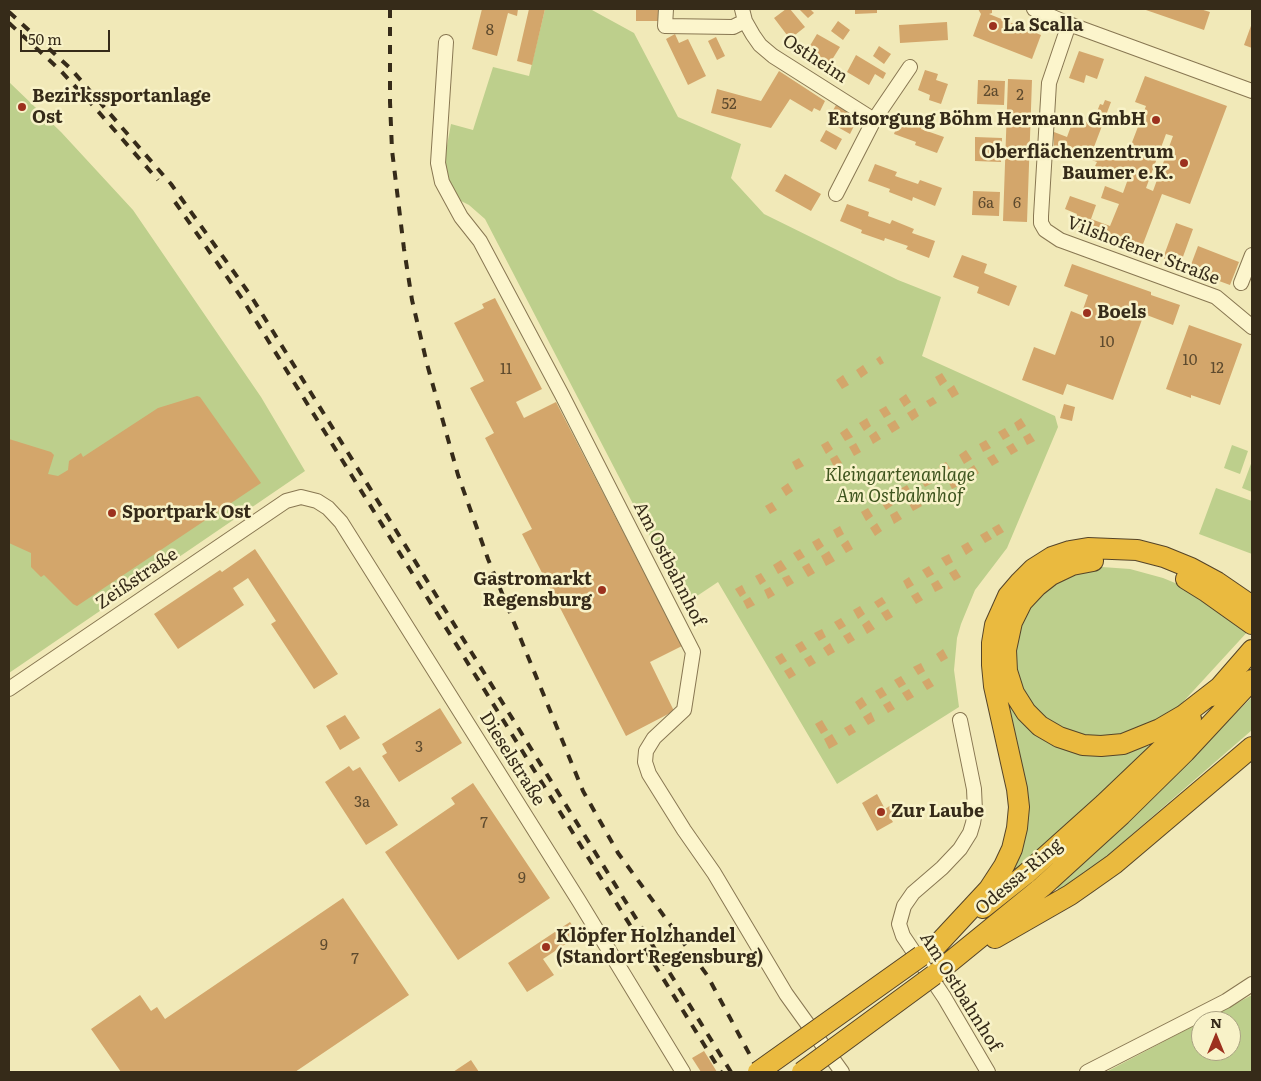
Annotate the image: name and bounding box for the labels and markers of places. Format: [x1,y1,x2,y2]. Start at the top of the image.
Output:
place label: La Scalla [1003,15,1083,37]
marker: La Scalla [987,20,999,32]
place label: Bezirkssportanlage Ost [32,86,211,128]
marker: Bezirkssportanlage Ost [16,101,28,113]
place label: Entsorgung Böhm Hermann GmbH [828,109,1146,131]
marker: Entsorgung Böhm Hermann GmbH [1150,114,1162,126]
place label: Oberflächenzentrum Baumer e.K. [981,142,1174,184]
marker: Oberflächenzentrum Baumer e.K. [1178,157,1190,169]
place label: Boels [1097,302,1146,324]
marker: Boels [1081,307,1093,319]
place label: Sportpark Ost [122,502,251,524]
marker: Sportpark Ost [106,507,118,519]
place label: Gastromarkt Regensburg [473,569,592,612]
marker: Gastromarkt Regensburg [596,584,608,596]
place label: Zur Laube [891,801,984,823]
marker: Zur Laube [875,806,887,818]
place label: Klöpfer Holzhandel (Standort Regensburg) [556,926,763,969]
marker: Klöpfer Holzhandel (Standort Regensburg) [540,941,552,953]

